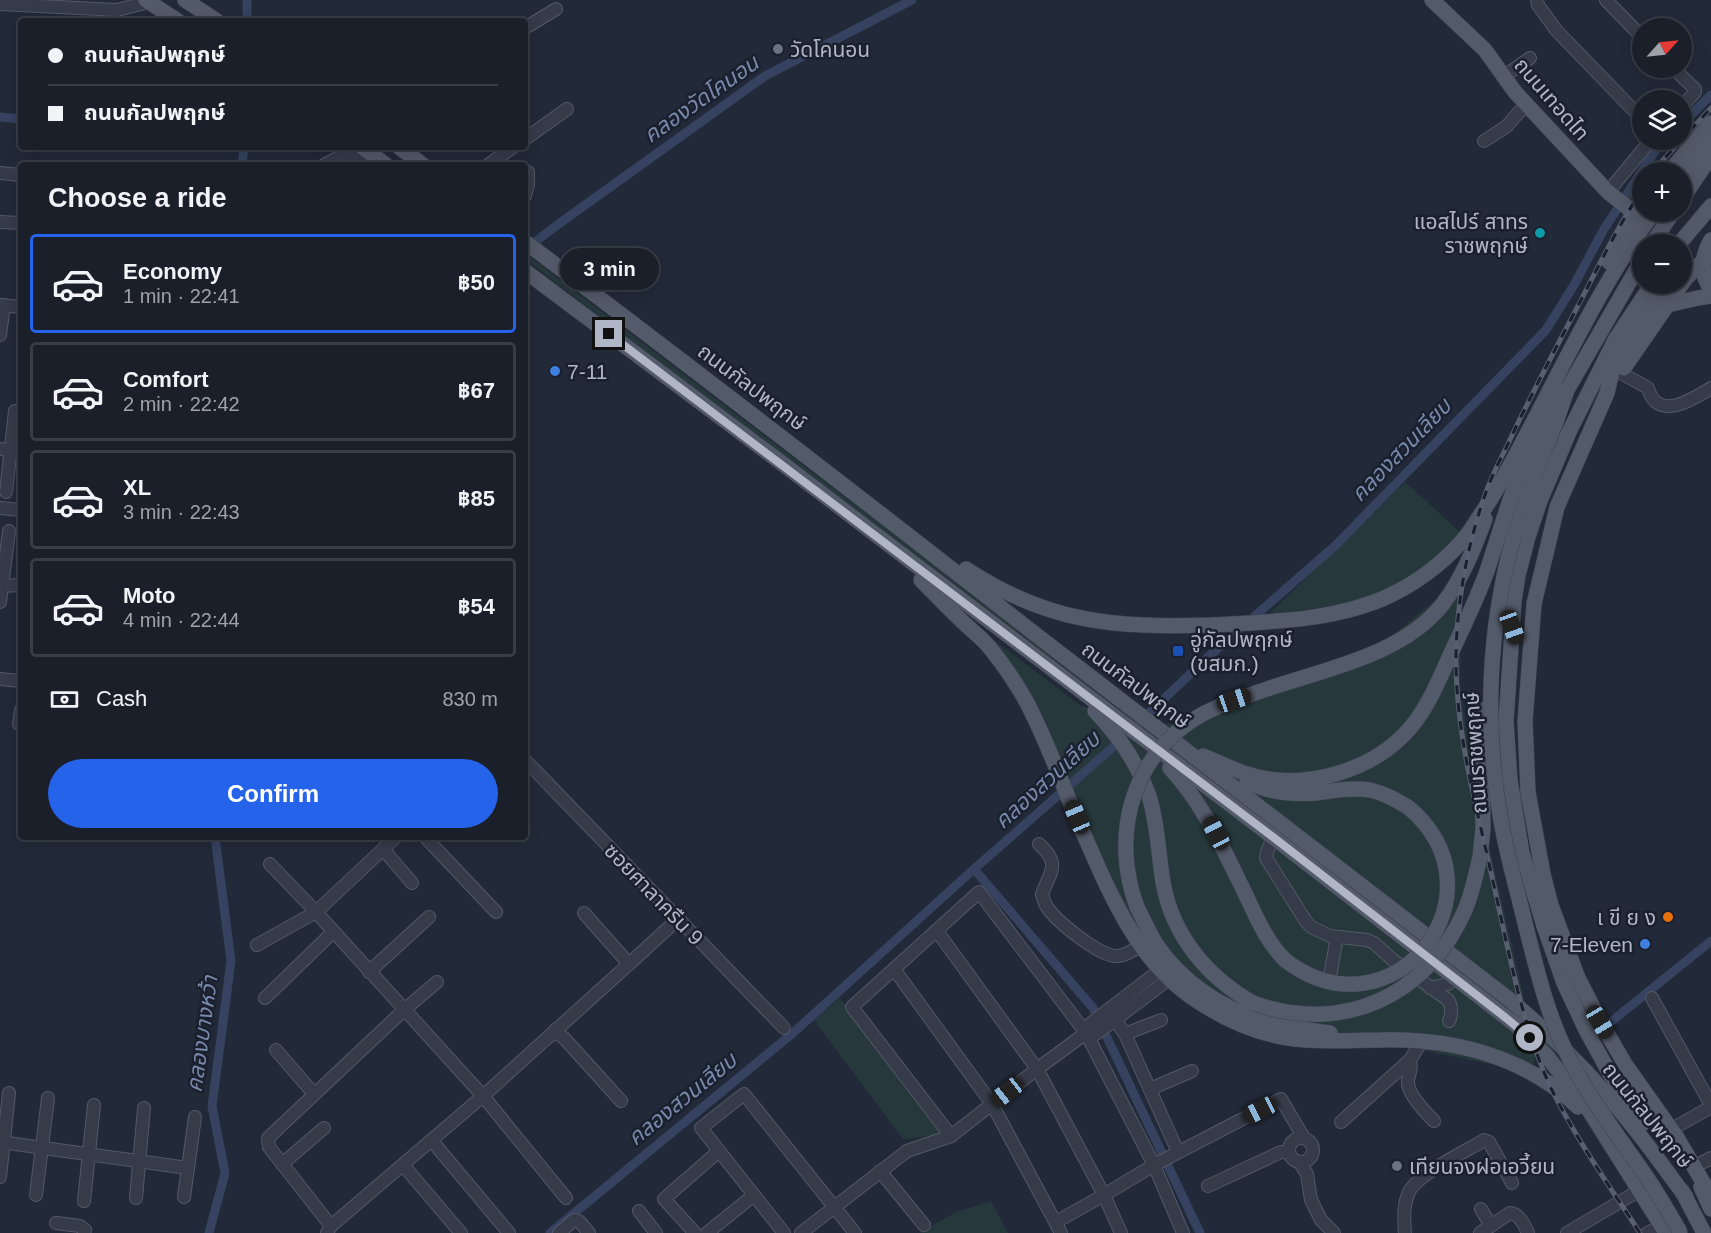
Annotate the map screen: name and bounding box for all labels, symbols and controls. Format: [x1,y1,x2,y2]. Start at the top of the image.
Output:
north arrow [1632,18,1692,78]
map controls [1632,18,1692,294]
place label: วัดโคนอน [790,38,870,61]
text: ถนนกัลปพฤกษ์ [84,42,225,67]
marker: วัดโคนอน [771,42,785,56]
water label: คลองวัดโคนอน [639,49,765,148]
street label: ถนนเทอดไท [1510,53,1594,145]
button: layers [1632,90,1692,150]
text: ถนนกัลปพฤกษ์ [84,100,225,125]
button: + [1632,162,1692,222]
text: Choose a ride [48,183,227,213]
place label: แอสไปร์ สาทร ราชพฤกษ์ [1414,210,1528,257]
marker: แอสไปร์ สาทร ราชพฤกษ์ [1533,226,1547,240]
button: − [1632,234,1692,294]
callout: 3 min [560,247,658,289]
icon: car [51,257,105,311]
text: 3 min [583,258,636,280]
text: Economy [123,259,222,284]
text: ฿50 [458,270,495,295]
text: 1 min · 22:41 [123,285,240,307]
route end [595,320,622,347]
street label: ถนนกัลปพฤกษ์ [694,339,810,435]
place label: 7-11 [567,360,607,383]
marker: 7-11 [548,364,562,378]
icon: car [51,365,105,419]
text: Comfort [123,367,209,392]
text: ฿67 [458,378,495,403]
water label: คลองสวนเลียบ [1346,392,1457,506]
text: 2 min · 22:42 [123,393,240,415]
icon: car [51,473,105,527]
text: XL [123,475,151,500]
text: ฿85 [458,486,495,511]
text: 3 min · 22:43 [123,501,240,523]
icon: car [51,581,105,635]
text: Moto [123,583,176,608]
text: ฿54 [458,594,495,619]
car [1497,607,1527,647]
text: 4 min · 22:44 [123,609,240,631]
place label: อู่กัลปพฤกษ์ (ขสมก.) [1190,628,1293,675]
street label: ถนนกัลปพฤกษ์ [1078,637,1194,733]
marker: อู่กัลปพฤกษ์ (ขสมก.) [1171,644,1185,658]
icon: cash [48,683,81,716]
text: Cash [96,686,147,711]
car [1214,686,1254,714]
text: 830 m [442,688,498,710]
street label: ถนนราชพฤกษ์ [1459,691,1491,815]
water label: คลองสวนเลียบ [989,725,1106,834]
button: Confirm [48,759,498,828]
car [1062,797,1092,837]
car [1200,813,1232,853]
street label: ซอยศาลาครืน 9 [600,839,708,949]
place label: เ ขี ย ง [1597,906,1656,929]
marker: เ ขี ย ง [1661,910,1675,924]
place label: 7-Eleven [1550,933,1633,956]
marker: 7-Eleven [1638,937,1652,951]
water label: คลองบางหว้า [181,973,223,1094]
car [1583,1002,1617,1042]
route start [1516,1024,1543,1051]
water label: คลองสวนเลียบ [623,1046,743,1150]
street label: ถนนกัลปพฤกษ์ [1598,1058,1698,1172]
car [987,1074,1027,1110]
car [1240,1094,1280,1126]
place label: เทียนจงฝอเอวี้ยน [1409,1152,1555,1178]
marker: เทียนจงฝอเอวี้ยน [1390,1159,1404,1173]

